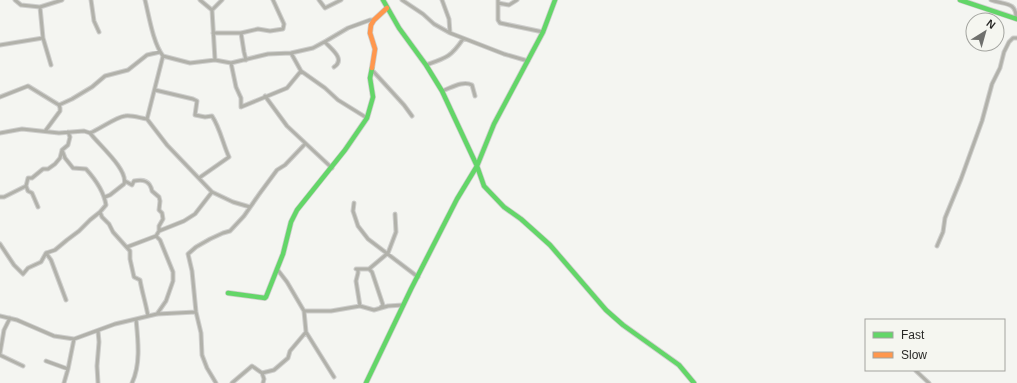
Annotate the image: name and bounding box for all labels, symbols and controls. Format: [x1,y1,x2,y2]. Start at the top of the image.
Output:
north arrow [965,12,1005,52]
text: N [984,17,998,31]
legend [865,319,1005,371]
text: Fast [901,328,925,342]
text: Slow [901,348,927,362]

